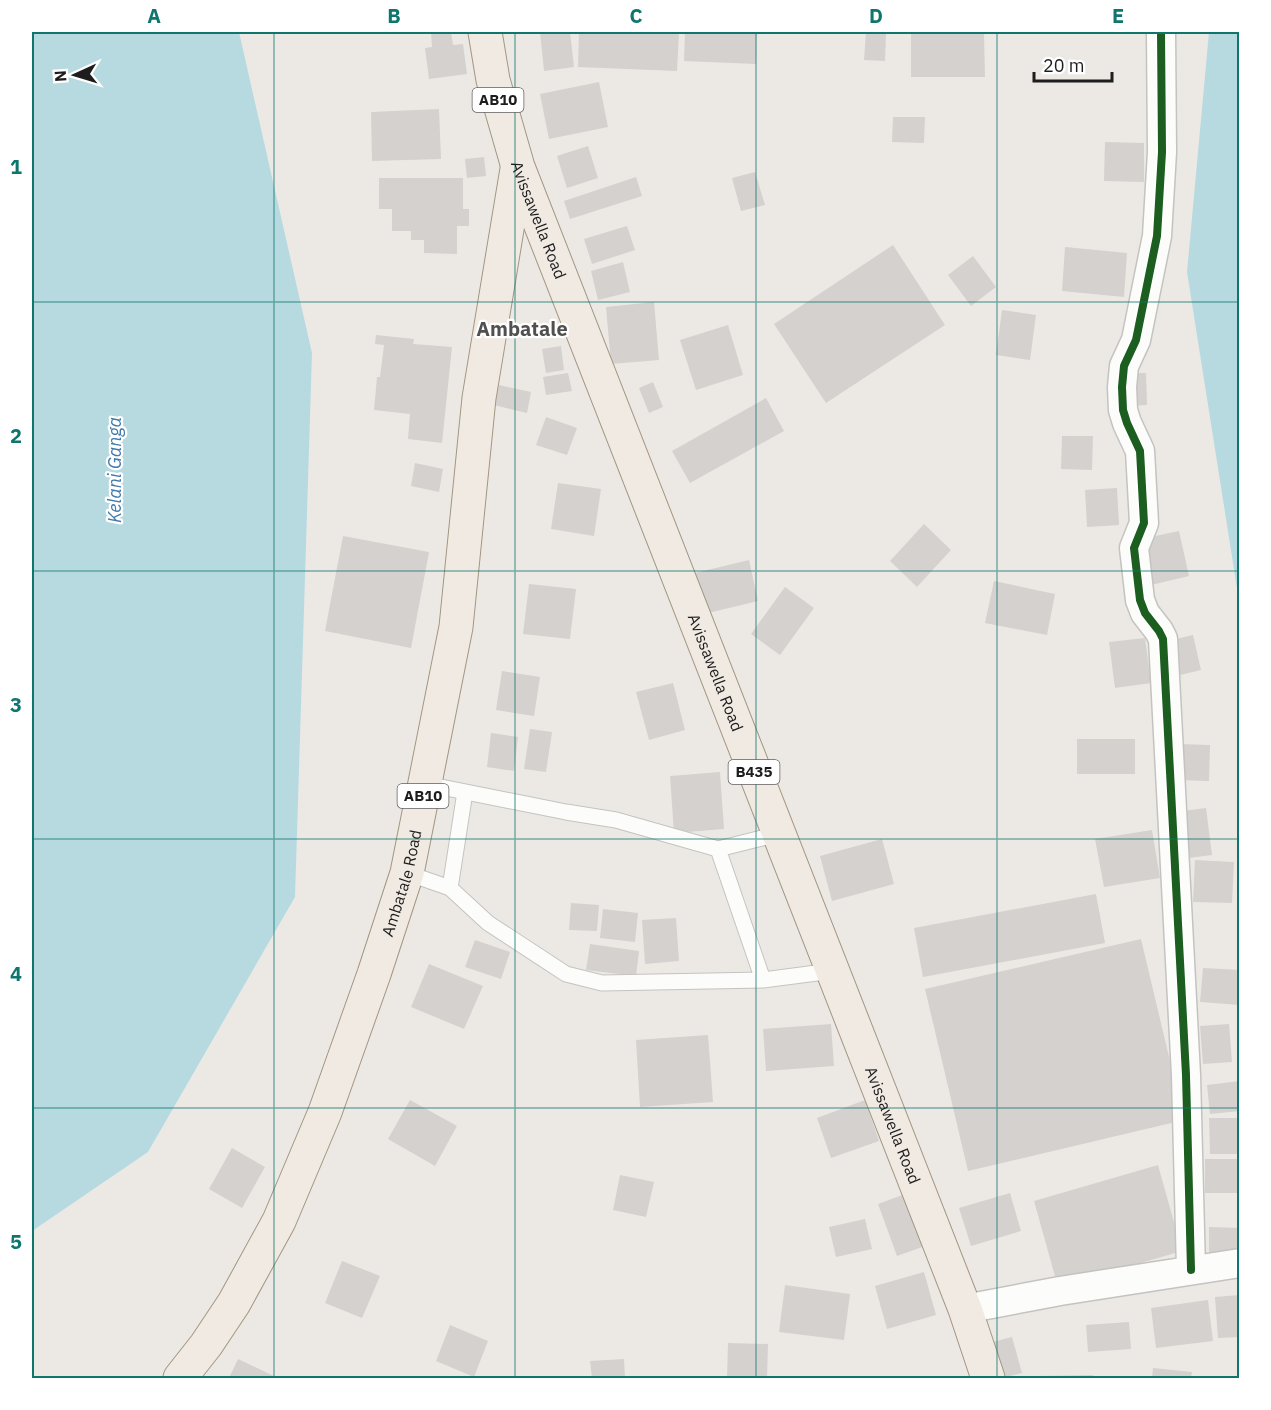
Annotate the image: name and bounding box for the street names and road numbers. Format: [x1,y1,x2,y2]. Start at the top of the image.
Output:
road number: AB10 [472,88,524,112]
street label: Avissawella Road [507,159,571,282]
street label: Avissawella Road [684,611,748,734]
road number: B435 [728,760,780,784]
road number: AB10 [398,784,448,808]
street label: Ambatale Road [377,828,425,939]
street label: Avissawella Road [861,1063,925,1187]

